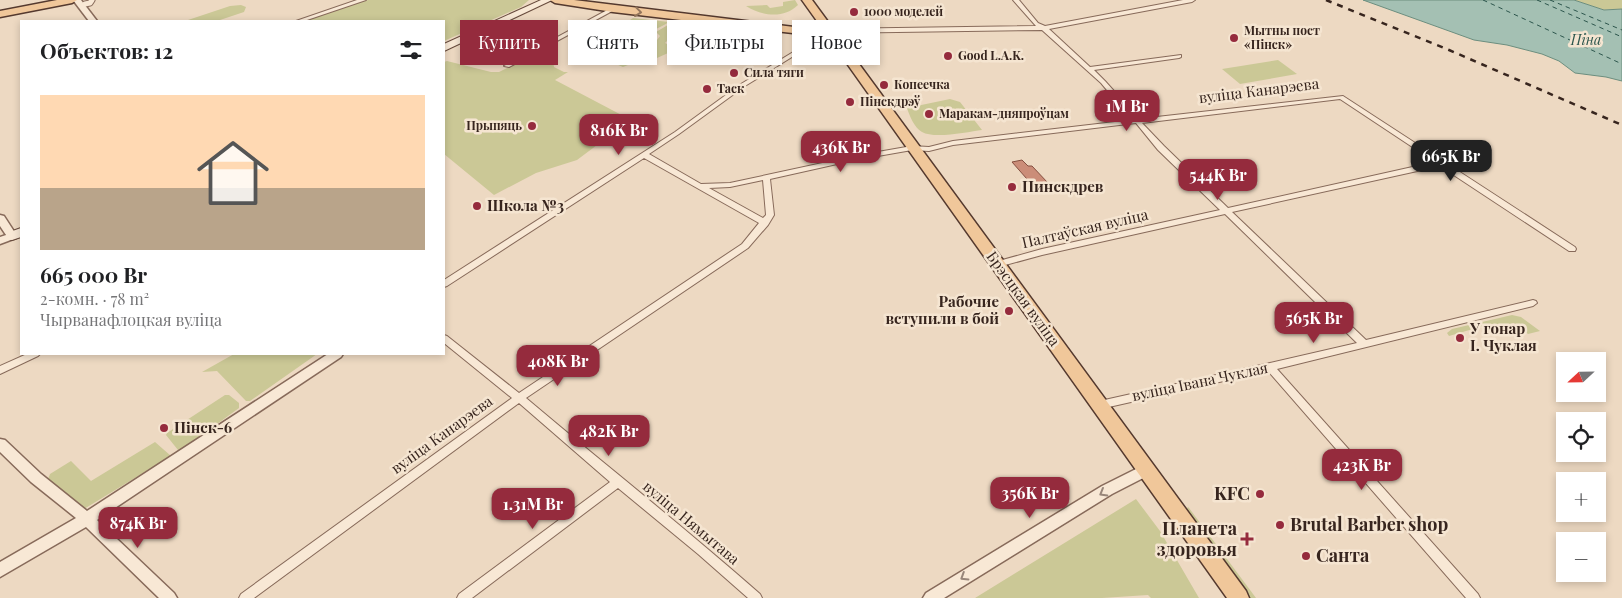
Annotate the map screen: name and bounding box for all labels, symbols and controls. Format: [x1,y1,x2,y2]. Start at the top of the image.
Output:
place label: 1000 моделей [864,3,943,19]
one-way arrow [634,6,642,17]
marker: 1000 моделей [848,6,860,18]
chip: Купить [460,20,558,65]
chip: Снять [568,20,657,65]
chip: Фильтры [667,20,782,65]
chip: Новое [792,20,880,65]
place label: Мытны пост «Пінск» [1244,22,1320,52]
water label: Піна [1570,30,1601,49]
marker: Мытны пост «Пінск» [1228,32,1240,44]
text: Объектов: 12 [40,36,173,64]
icon: filters [397,36,425,64]
place label: Good L.A.K. [958,47,1024,63]
marker: Good L.A.K. [942,50,954,62]
place label: Сила тяги [744,64,804,80]
marker: Сила тяги [728,67,740,79]
street label: вуліца Канарэева [1198,73,1321,107]
place label: Копеечка [894,76,951,92]
marker: Копеечка [878,79,890,91]
place label: Таск [717,80,745,96]
marker: Таск [701,83,713,95]
pin: 1M Br [1092,90,1162,132]
place label: Пінскдрэў [860,93,921,109]
text: 1M Br [1106,95,1148,116]
marker: Пінскдрэў [844,96,856,108]
place label: Маракам-дняпроўцам [939,105,1069,121]
marker: Маракам-дняпроўцам [923,108,935,120]
pin: 816K Br [573,114,665,156]
place label: Прыпяць [466,117,522,133]
text: 816K Br [590,119,648,140]
marker: Прыпяць [526,120,538,132]
icon: home [188,128,278,218]
pin: 436K Br [795,130,887,173]
text: 436K Br [812,136,870,157]
pin: 665K Br [1405,140,1497,182]
text: 665K Br [1422,145,1480,166]
pin: 544K Br [1172,158,1264,201]
text: 544K Br [1189,164,1247,185]
place label: Пинскдрев [1022,176,1104,196]
marker: Пинскдрев [1006,181,1018,193]
place label: Школа №3 [487,195,564,215]
marker: Школа №3 [471,200,483,212]
street label: Палтаўская вуліца [1020,204,1150,252]
street label: Брэсцкая вуліца [983,247,1065,350]
text: 665 000 Br [40,260,147,288]
text: 2-комн. · 78 m² [40,288,149,309]
place label: Рабочие вступили в бой [885,291,999,328]
pin: 565K Br [1268,302,1360,344]
marker: Рабочие вступили в бой [1003,305,1015,317]
text: 565K Br [1286,307,1342,328]
text: Чырванафлоцкая вуліца [40,309,222,330]
place label: У гонар І. Чуклая [1469,318,1537,355]
marker: У гонар І. Чуклая [1454,332,1466,344]
pin: 408K Br [512,344,604,387]
text: 408K Br [528,350,588,371]
north arrow [1556,352,1606,402]
map controls [1556,352,1606,582]
street label: вуліца Івана Чуклая [1130,357,1270,405]
street label: вуліца Канарэева [387,390,497,478]
button: locate [1556,412,1606,462]
pin: 482K Br [563,414,655,457]
place label: Пінск-6 [174,417,232,437]
text: 482K Br [580,420,638,441]
marker: Пінск-6 [158,422,170,434]
pin: 423K Br [1316,448,1408,491]
text: 423K Br [1333,454,1391,475]
button: + [1556,472,1606,522]
street label: вуліца Нямытава [639,476,744,569]
pin: 356K Br [984,476,1076,519]
place label: KFC [1214,481,1250,505]
text: 356K Br [1001,482,1059,503]
one-way arrow [1099,486,1108,496]
pin: 1.31M Br [481,488,585,530]
marker: KFC [1254,488,1266,500]
text: 1.31M Br [503,493,563,514]
pin: 874K Br [92,506,184,549]
text: 874K Br [109,512,167,533]
place label: Brutal Barber shop [1290,512,1448,536]
place label: Планета здоровья [1157,516,1238,561]
marker: Brutal Barber shop [1274,519,1286,531]
button: − [1556,532,1606,582]
marker: Планета здоровья [1241,533,1253,545]
place label: Санта [1316,543,1370,567]
marker: Санта [1300,550,1312,562]
one-way arrow [960,571,969,581]

